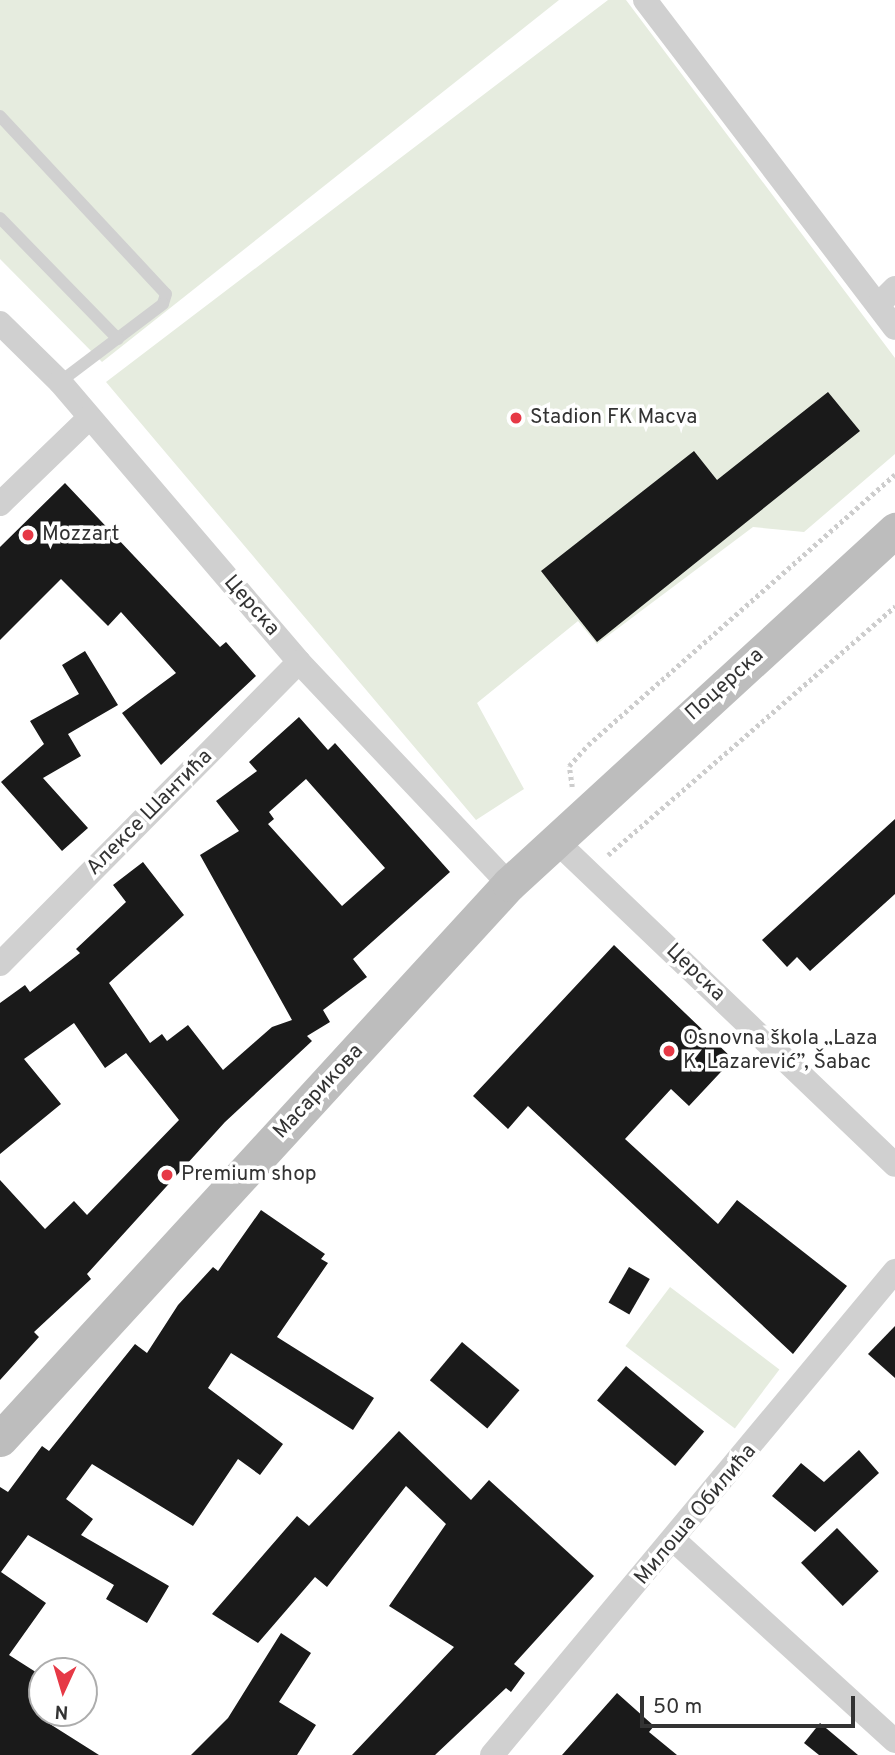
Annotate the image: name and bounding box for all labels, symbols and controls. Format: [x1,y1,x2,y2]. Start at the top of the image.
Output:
place label: Stadion FK Macva [530,405,697,431]
marker: Stadion FK Macva [508,410,524,426]
place label: Mozzart [42,522,119,548]
marker: Mozzart [20,527,36,543]
street label: Церска [218,570,284,642]
street label: Поцерска [681,643,769,727]
street label: Алексе Шантића [82,745,218,881]
street label: Церска [660,939,730,1007]
place label: Osnovna škola „Laza K. Lazarević”, Šabac [683,1026,877,1076]
street label: Масарикова [269,1039,369,1145]
marker: Osnovna škola „Laza K. Lazarević”, Šabac [661,1043,677,1059]
place label: Premium shop [181,1162,317,1188]
marker: Premium shop [159,1167,175,1183]
street label: Милоша Обилића [630,1440,762,1590]
north arrow [28,1657,98,1727]
scale bar [643,1682,858,1726]
text: 50 m [653,1694,702,1721]
text: N [54,1699,69,1723]

